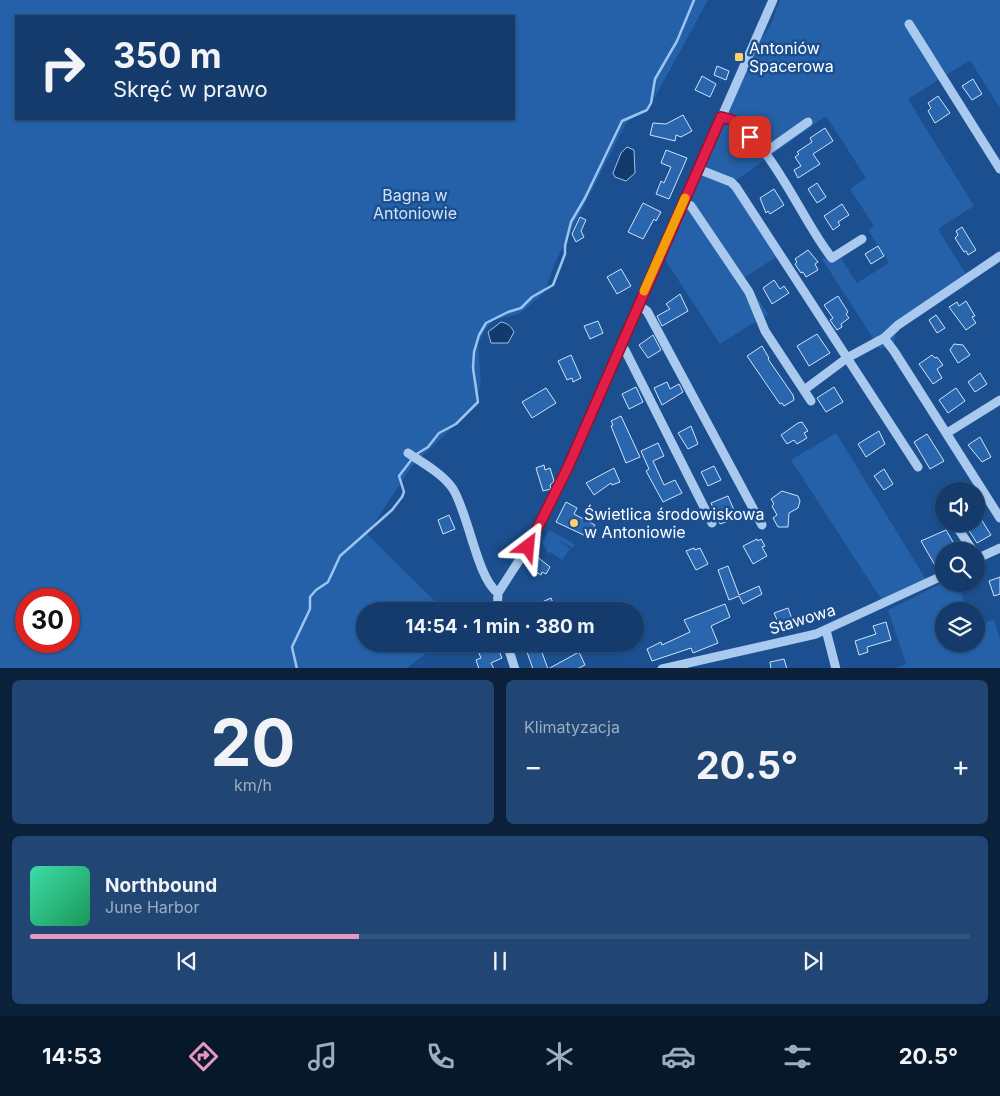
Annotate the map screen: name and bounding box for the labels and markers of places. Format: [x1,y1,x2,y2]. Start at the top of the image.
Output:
place label: Antoniów Spacerowa [749,38,834,76]
marker: Antoniów Spacerowa [733,51,745,63]
pin [729,116,771,158]
place label: Świetlica środowiskowa w Antoniowie [584,504,764,542]
marker: Świetlica środowiskowa w Antoniowie [568,517,580,529]

